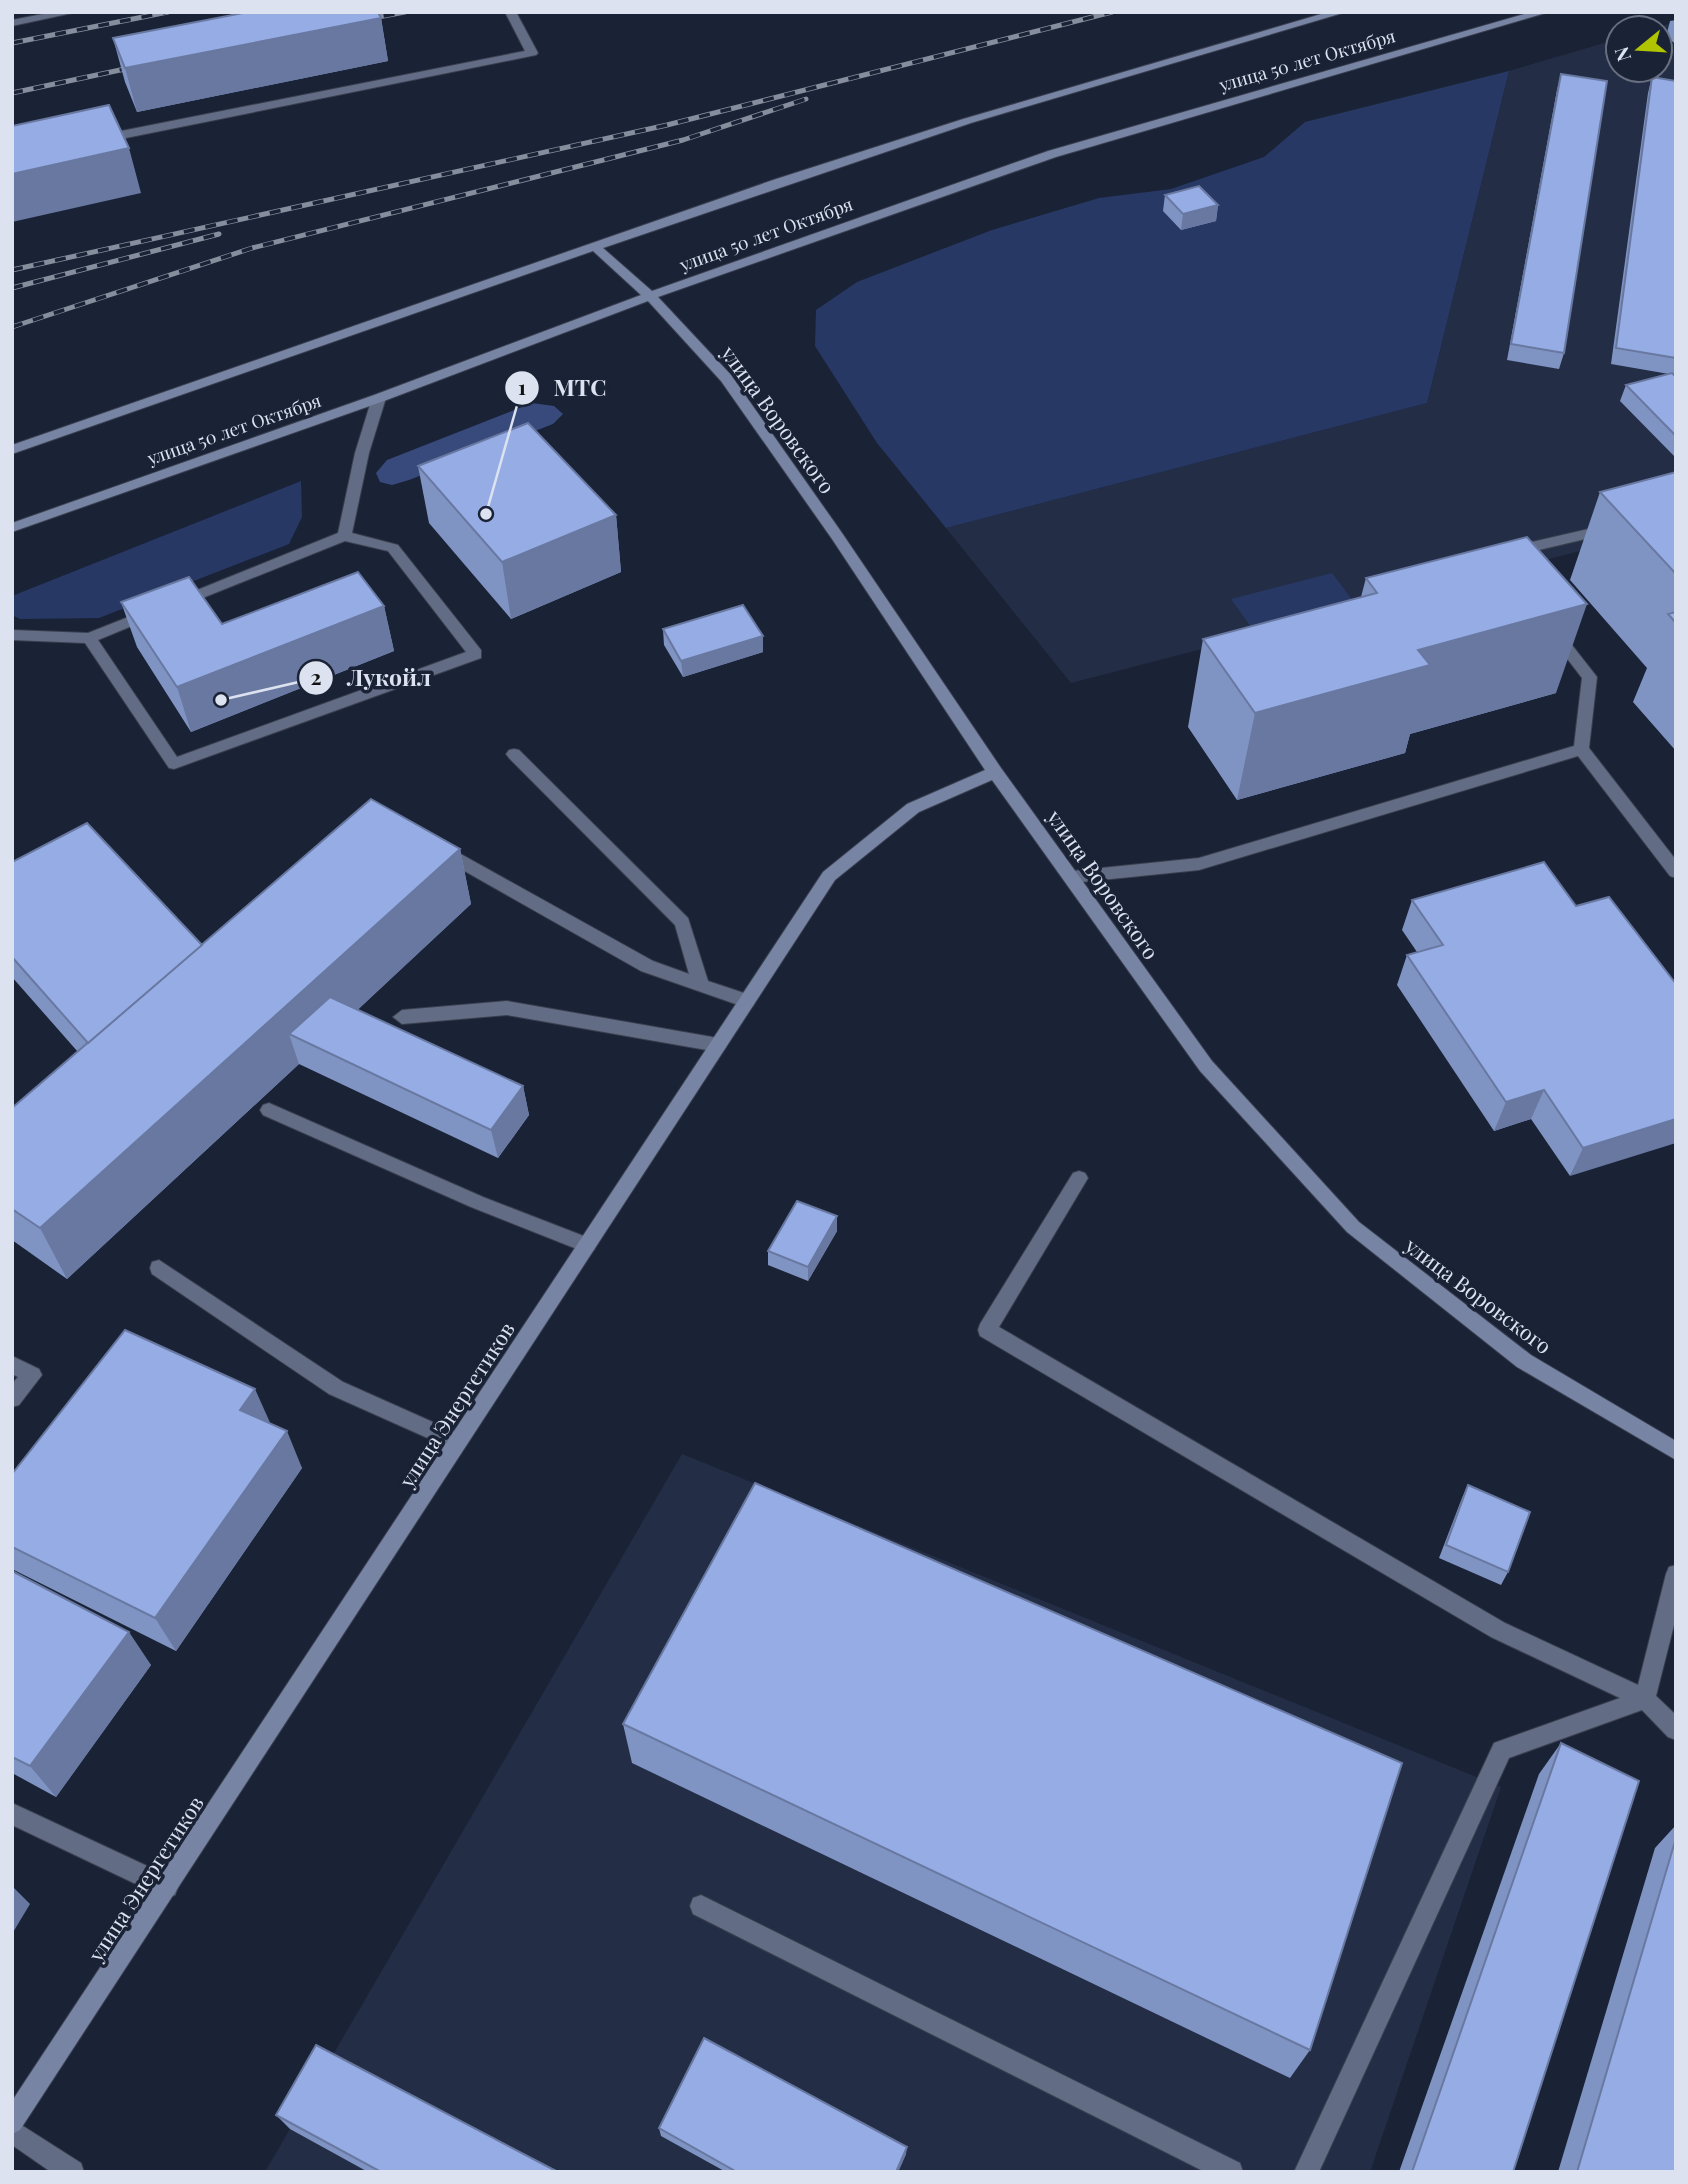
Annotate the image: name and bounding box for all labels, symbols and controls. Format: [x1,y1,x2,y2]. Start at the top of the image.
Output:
north arrow [1604,14,1674,84]
street label: улица 50 лет Октября [1215,23,1398,97]
text: N [1607,44,1636,65]
street label: улица 50 лет Октября [675,191,856,277]
street label: улица Воровского [715,339,842,499]
callout: МТС [505,366,620,410]
text: МТС [554,371,606,402]
text: 1 [518,372,526,400]
street label: улица 50 лет Октября [143,388,324,470]
callout: Лукойл [298,656,446,700]
text: Лукойл [346,661,431,692]
text: 2 [311,662,322,690]
street label: улица Воровского [1041,803,1166,964]
street label: улица Воровского [1399,1230,1558,1359]
street label: улица Энергетиков [391,1316,520,1493]
street label: улица Энергетиков [80,1790,209,1967]

